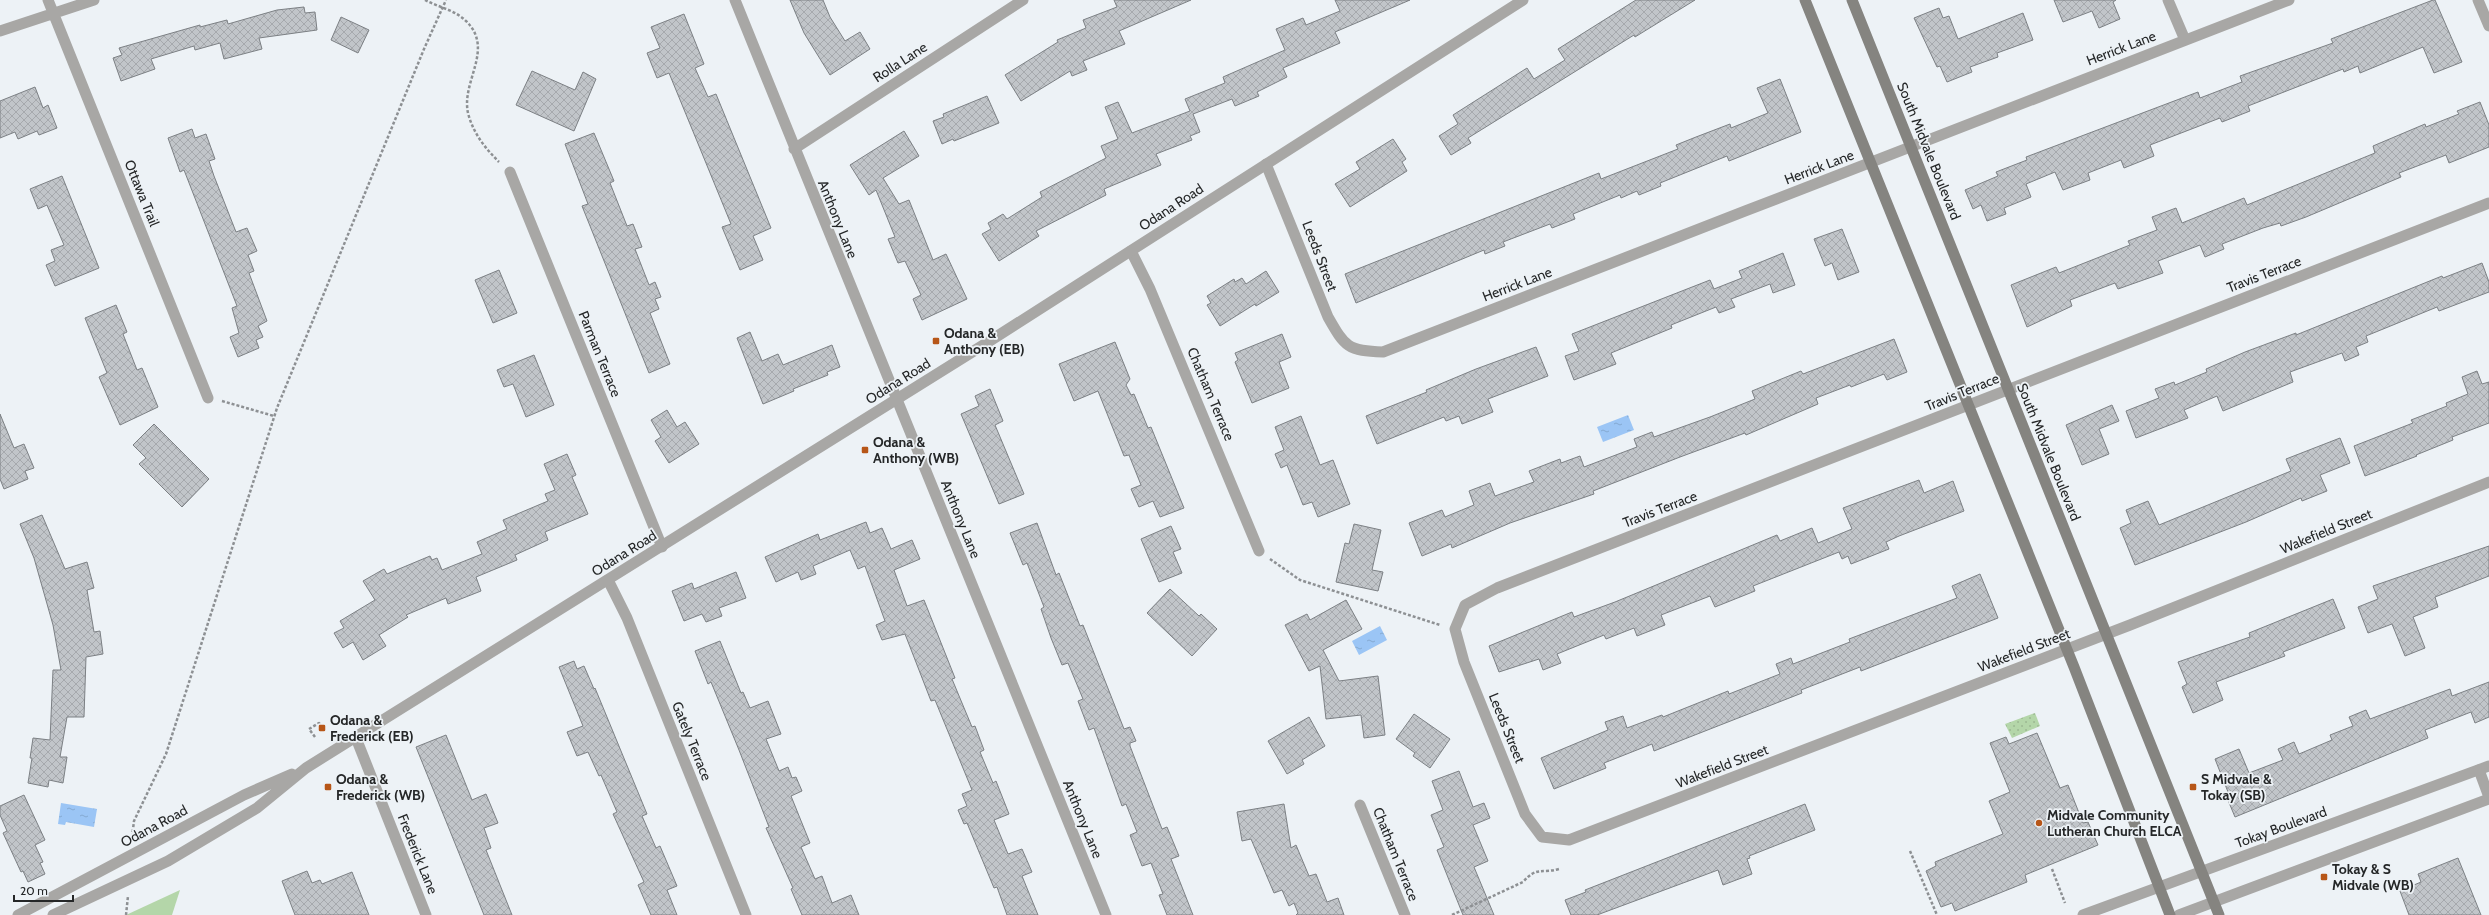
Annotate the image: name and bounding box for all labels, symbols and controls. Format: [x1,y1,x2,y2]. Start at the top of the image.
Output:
street label: Herrick Lane [2084,26,2158,70]
street label: Rolla Lane [869,38,931,86]
street label: South Midvale Boulevard [1893,79,1965,223]
street label: Herrick Lane [1782,145,1856,189]
street label: Ottawa Trail [120,157,164,230]
street label: Anthony Lane [814,177,862,261]
street label: Odana Road [1135,180,1207,234]
street label: Leeds Street [1298,218,1342,294]
street label: Travis Terrace [2224,252,2304,296]
street label: Herrick Lane [1480,262,1554,306]
street label: Parman Terrace [575,308,625,400]
place label: Odana & Anthony (EB) [944,324,1025,358]
marker: Odana & Anthony (EB) [931,336,941,346]
street label: Chatham Terrace [1183,345,1239,443]
street label: Odana Road [862,354,934,408]
street label: Travis Terrace [1922,369,2002,415]
street label: South Midvale Boulevard [2013,380,2085,524]
place label: Odana & Anthony (WB) [873,433,959,467]
marker: Odana & Anthony (WB) [860,445,870,455]
street label: Anthony Lane [937,477,985,561]
street label: Travis Terrace [1620,487,1700,531]
street label: Wakefield Street [2277,504,2375,558]
street label: Odana Road [588,526,660,580]
street label: Wakefield Street [1975,624,2073,676]
street label: Leeds Street [1485,690,1529,766]
street label: Gately Terrace [668,699,716,783]
place label: Odana & Frederick (EB) [330,711,414,745]
marker: Odana & Frederick (EB) [317,723,327,733]
street label: Wakefield Street [1673,740,1771,792]
place label: Odana & Frederick (WB) [336,770,425,804]
place label: S Midvale & Tokay (SB) [2201,770,2272,804]
street label: Anthony Lane [1059,777,1107,861]
marker: Odana & Frederick (WB) [323,782,333,792]
marker: S Midvale & Tokay (SB) [2188,782,2198,792]
street label: Odana Road [117,801,191,851]
street label: Tokay Boulevard [2233,802,2329,852]
street label: Chatham Terrace [1369,804,1423,904]
place label: Midvale Community Lutheran Church ELCA [2047,806,2182,840]
street label: Frederick Lane [394,811,442,897]
marker: Midvale Community Lutheran Church ELCA [2034,818,2044,828]
place label: Tokay & S Midvale (WB) [2332,860,2414,894]
marker: Tokay & S Midvale (WB) [2319,872,2329,882]
scale bar [14,877,73,903]
text: 20 m [20,883,48,898]

